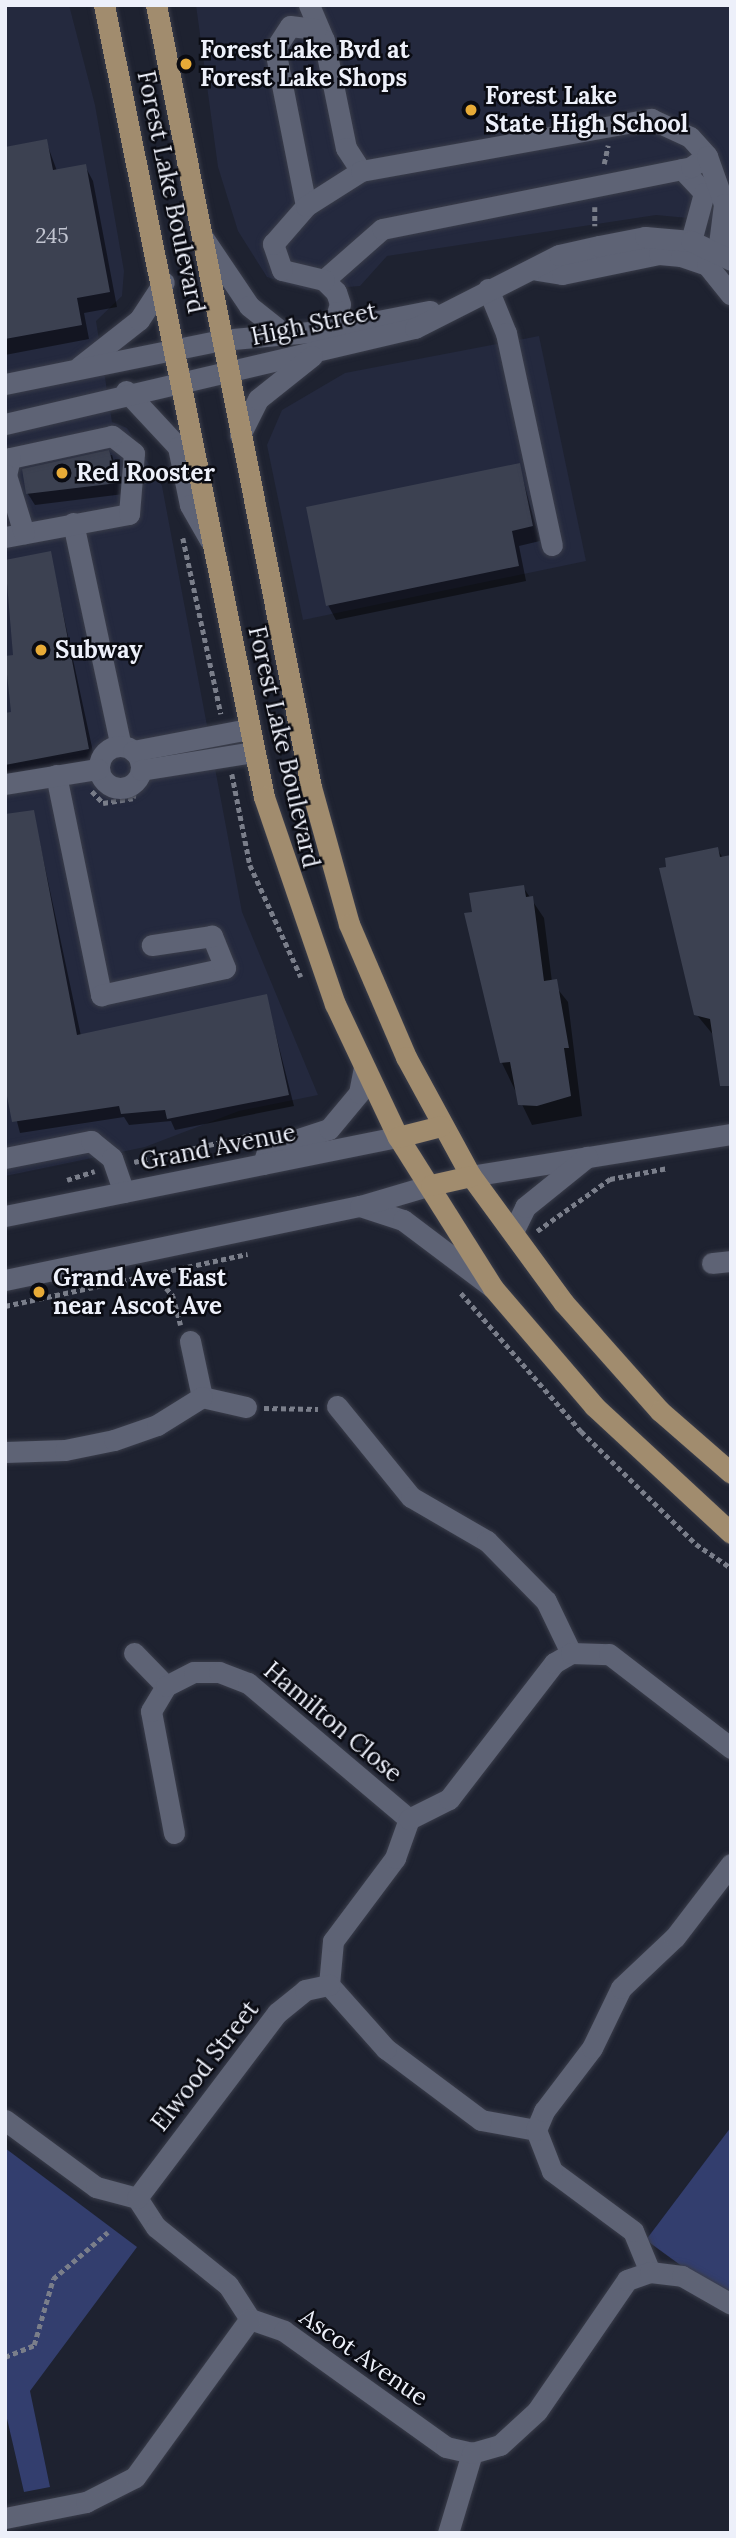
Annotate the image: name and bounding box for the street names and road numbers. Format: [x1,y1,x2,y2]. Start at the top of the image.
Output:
street label: Forest Lake Boulevard [131,68,211,316]
street label: High Street [248,297,380,351]
street label: Forest Lake Boulevard [242,623,326,871]
street label: Grand Avenue [138,1118,298,1176]
street label: Hamilton Close [258,1656,408,1788]
street label: Elwood Street [145,1995,265,2137]
street label: Ascot Avenue [294,2302,434,2412]

